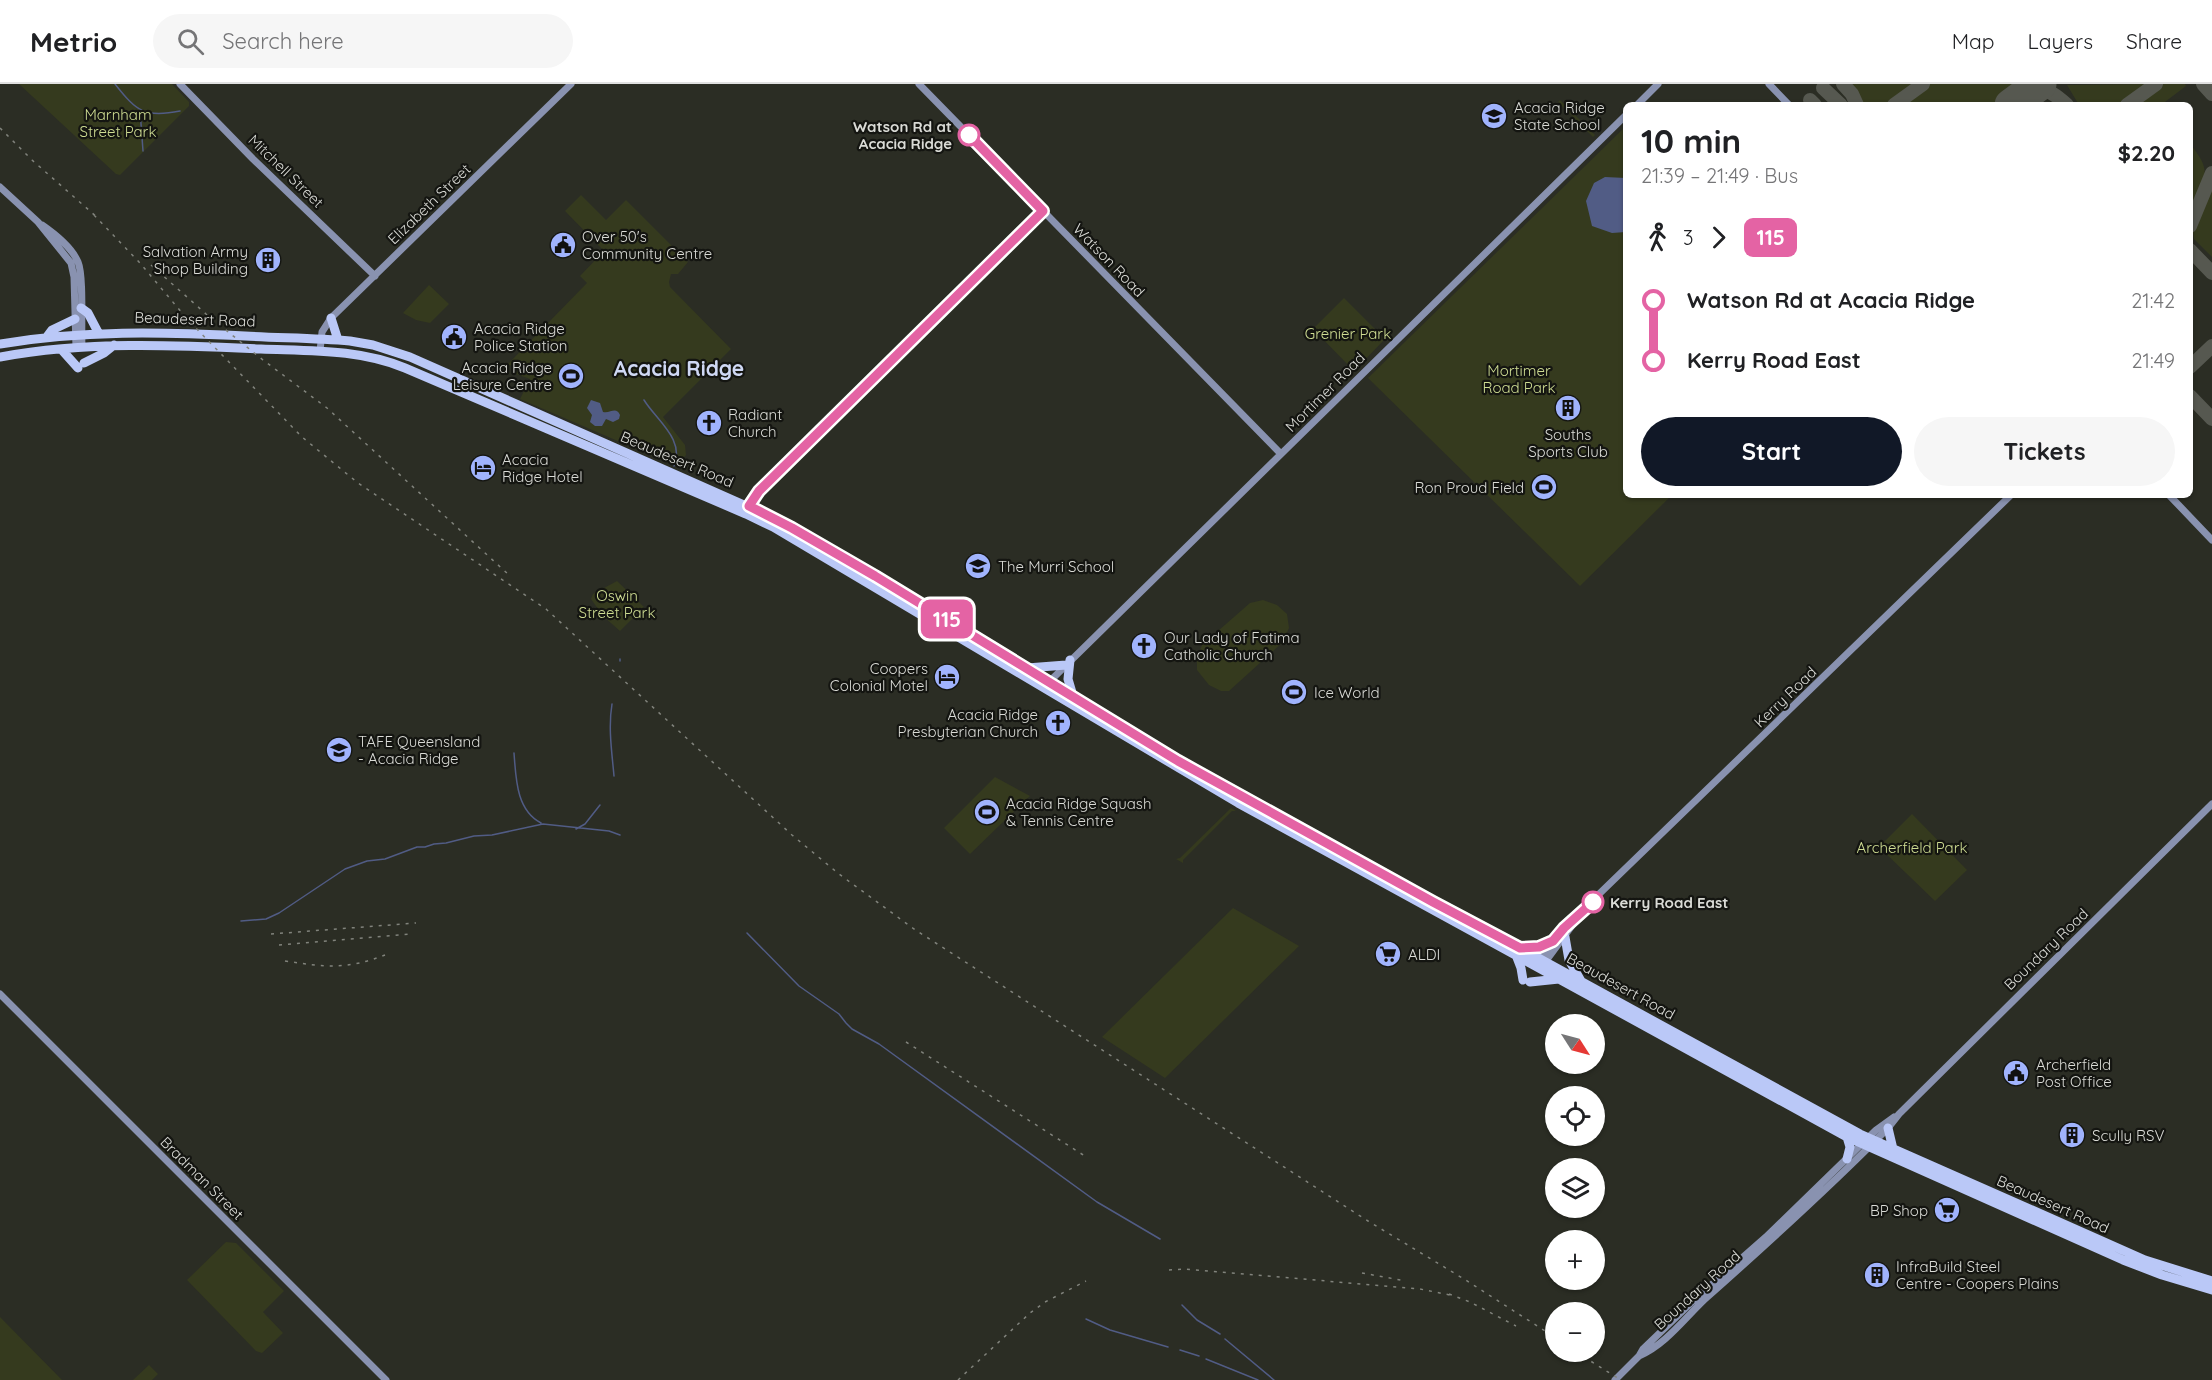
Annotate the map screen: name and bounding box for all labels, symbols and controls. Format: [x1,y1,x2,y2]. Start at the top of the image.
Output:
search box [153,14,573,68]
text: Metrio [30,24,117,59]
icon: search [174,25,207,58]
text: Search here [222,27,344,55]
text: Map [1952,28,1995,54]
text: Layers [2028,28,2093,54]
text: Share [2126,28,2182,54]
place label: Acacia Ridge State School [1514,98,1605,134]
school or university icon: Acacia Ridge State School [1479,101,1509,131]
park label: Marnham Street Park [80,105,156,141]
place label: Watson Rd at Acacia Ridge [853,117,952,153]
text: 10 min [1641,120,1741,161]
marker: Watson Rd at Acacia Ridge [958,124,980,146]
street label: Mitchell Street [244,130,328,212]
text: $2.20 [2118,139,2175,167]
street label: Elizabeth Street [384,160,474,248]
text: 21:39 – 21:49 · Bus [1641,163,1798,188]
street label: Watson Road [1069,219,1149,301]
icon: walk [1641,221,1674,254]
icon: forward [1702,221,1735,254]
text: 115 [1756,224,1785,250]
text: 3 [1683,225,1693,250]
place label: Over 50's Community Centre [582,227,712,263]
public building icon: Over 50's Community Centre [548,230,578,260]
place label: Salvation Army Shop Building [143,242,248,278]
building icon: Salvation Army Shop Building [253,245,283,275]
text: Watson Rd at Acacia Ridge [1687,286,1975,314]
text: 21:42 [2131,288,2175,313]
street label: Beaudesert Road [134,307,256,331]
place label: Acacia Ridge Police Station [474,319,567,355]
public building icon: Acacia Ridge Police Station [439,322,469,352]
park label: Grenier Park [1305,324,1391,343]
text: Kerry Road East [1687,346,1861,374]
street label: Mortimer Road [1281,348,1369,436]
text: 21:49 [2131,348,2175,373]
district label: Acacia Ridge [614,355,744,381]
place label: Acacia Ridge Leisure Centre [453,358,552,394]
sports icon: Acacia Ridge Leisure Centre [556,361,586,391]
park label: Mortimer Road Park [1482,361,1556,397]
building icon: Souths Sports Club [1553,393,1583,423]
place label: Radiant Church [728,405,782,441]
church icon: Radiant Church [694,408,724,438]
button: Start [1641,417,1902,486]
button: Tickets [1914,417,2175,486]
place label: Souths Sports Club [1528,425,1608,461]
street label: Beaudesert Road [618,427,736,491]
place label: Acacia Ridge Hotel [502,450,583,486]
hotel icon: Acacia Ridge Hotel [468,453,498,483]
sports icon: Ron Proud Field [1529,472,1559,502]
place label: Ron Proud Field [1414,478,1524,497]
school or university icon: The Murri School [963,551,993,581]
place label: The Murri School [998,557,1114,576]
park label: Oswin Street Park [579,586,655,622]
line badge: 115 [912,600,982,638]
text: 115 [933,606,961,632]
place label: Our Lady of Fatima Catholic Church [1164,628,1300,664]
church icon: Our Lady of Fatima Catholic Church [1129,631,1159,661]
place label: Coopers Colonial Motel [830,659,928,695]
hotel icon: Coopers Colonial Motel [932,662,962,692]
street label: Kerry Road [1750,662,1820,732]
sports icon: Ice World [1279,677,1309,707]
place label: Ice World [1314,683,1380,702]
place label: Acacia Ridge Presbyterian Church [898,705,1038,741]
church icon: Acacia Ridge Presbyterian Church [1043,708,1073,738]
place label: TAFE Queensland - Acacia Ridge [358,732,480,768]
school or university icon: TAFE Queensland - Acacia Ridge [324,735,354,765]
place label: Acacia Ridge Squash & Tennis Centre [1006,794,1151,830]
sports icon: Acacia Ridge Squash & Tennis Centre [972,797,1002,827]
park label: Archerfield Park [1856,838,1968,857]
marker: Kerry Road East [1582,891,1604,913]
place label: Kerry Road East [1610,893,1728,912]
street label: Boundary Road [2000,904,2092,994]
supermarket icon: ALDI [1373,939,1403,969]
place label: ALDI [1408,945,1440,964]
street label: Beaudesert Road [1563,948,1679,1024]
north arrow [1545,1014,1605,1074]
map controls [1545,1014,1605,1362]
place label: Archerfield Post Office [2036,1055,2112,1091]
public building icon: Archerfield Post Office [2001,1058,2031,1088]
button: locate [1545,1086,1605,1146]
building icon: Scully RSV [2057,1120,2087,1150]
place label: Scully RSV [2092,1126,2165,1145]
street label: Bradman Street [156,1132,248,1224]
button: layers [1545,1158,1605,1218]
street label: Beaudesert Road [1994,1171,2112,1237]
supermarket icon: BP Shop [1932,1195,1962,1225]
place label: BP Shop [1870,1201,1928,1220]
button: + [1545,1230,1605,1290]
street label: Boundary Road [1650,1246,1744,1334]
place label: InfraBuild Steel Centre - Coopers Plains [1896,1257,2059,1293]
building icon: InfraBuild Steel Centre - Coopers Plains [1862,1260,1892,1290]
button: − [1545,1302,1605,1362]

